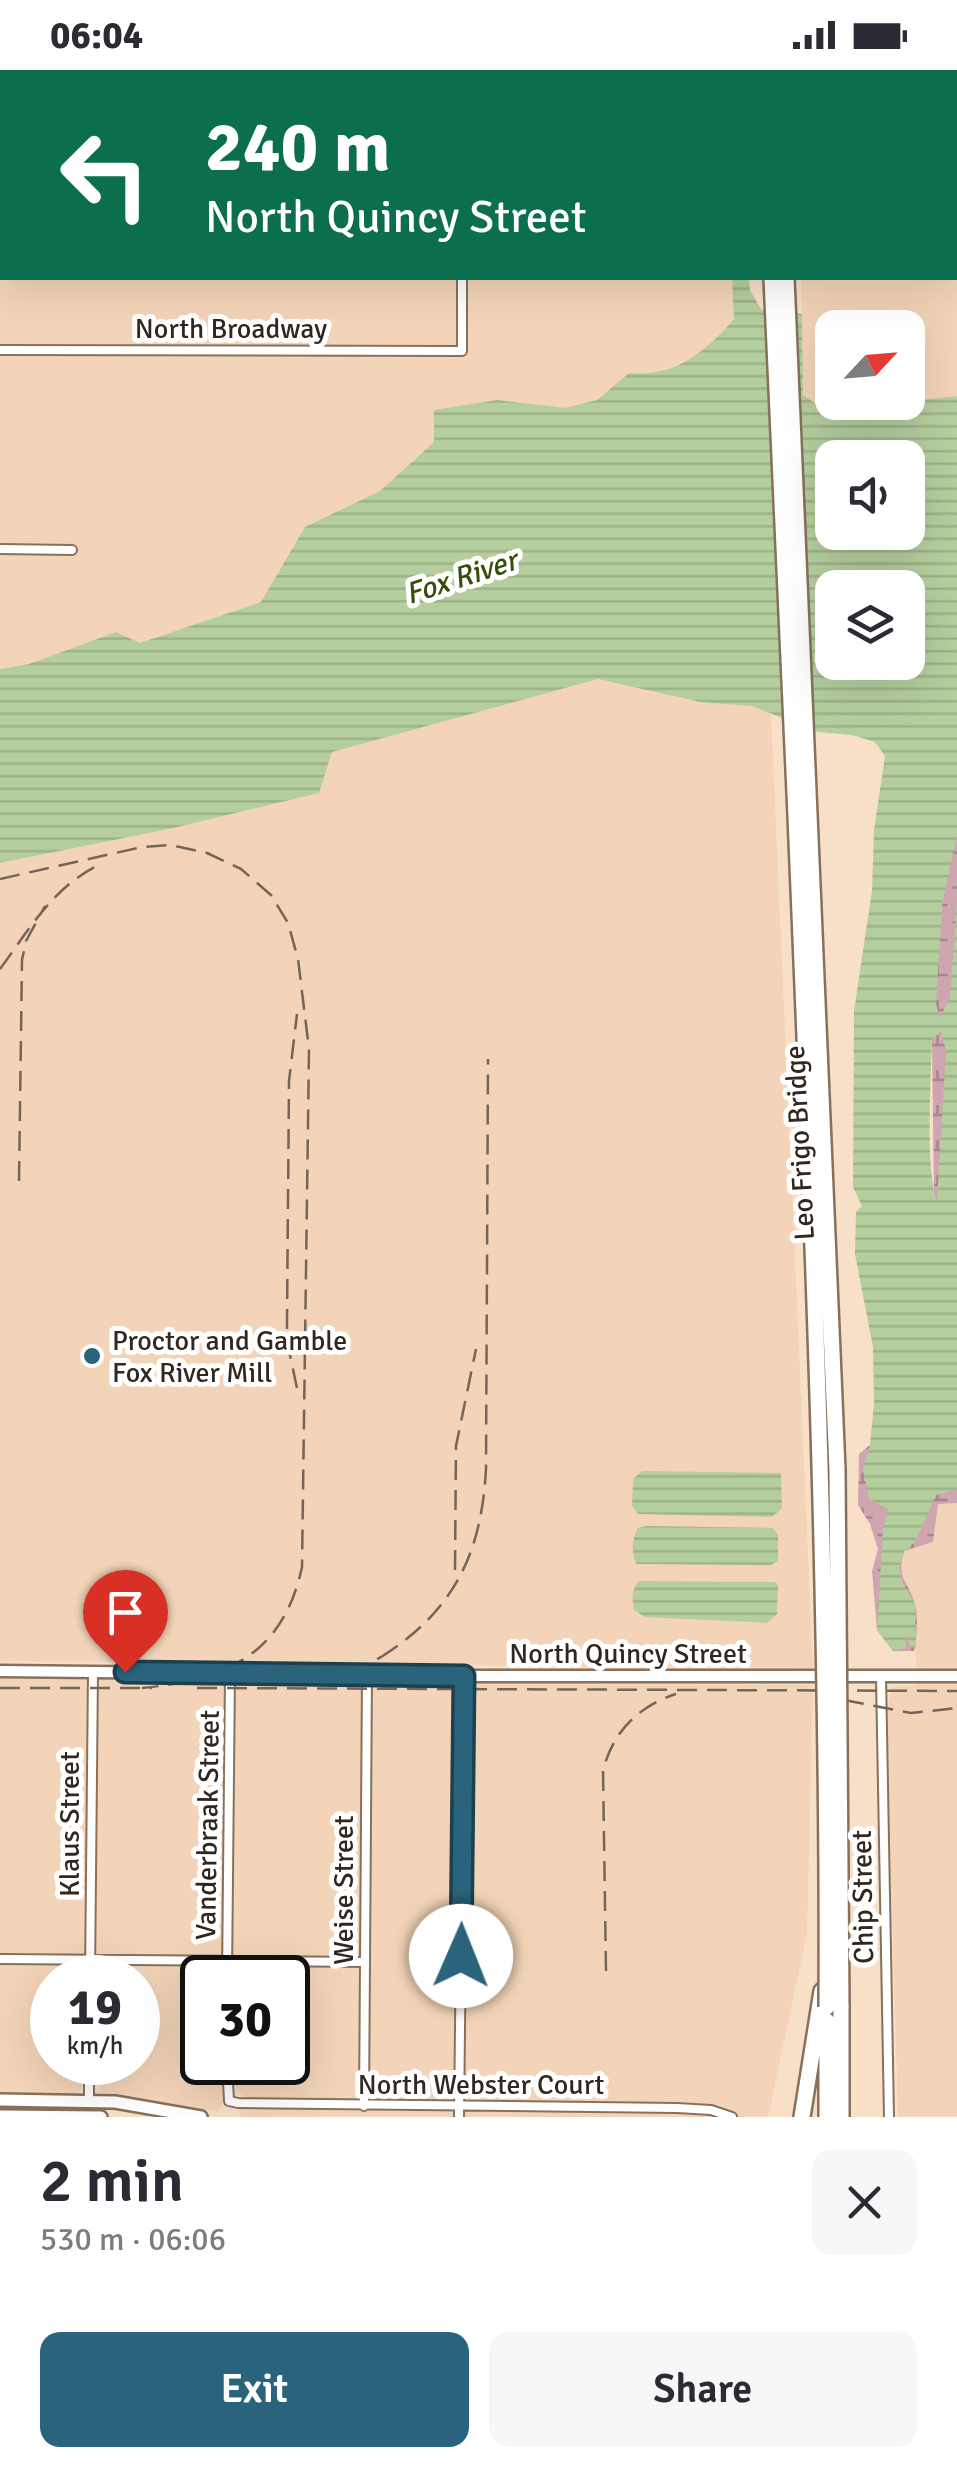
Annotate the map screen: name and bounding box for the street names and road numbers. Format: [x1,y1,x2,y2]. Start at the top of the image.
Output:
street label: North Broadway [135,312,327,346]
street label: Leo Frigo Bridge [778,1045,822,1241]
street label: North Quincy Street [509,1637,747,1671]
street label: Vanderbraak Street [189,1710,227,1940]
street label: Klaus Street [53,1751,87,1897]
street label: Weise Street [327,1815,361,1965]
street label: Chip Street [845,1830,881,1964]
street label: North Webster Court [358,2068,605,2102]

